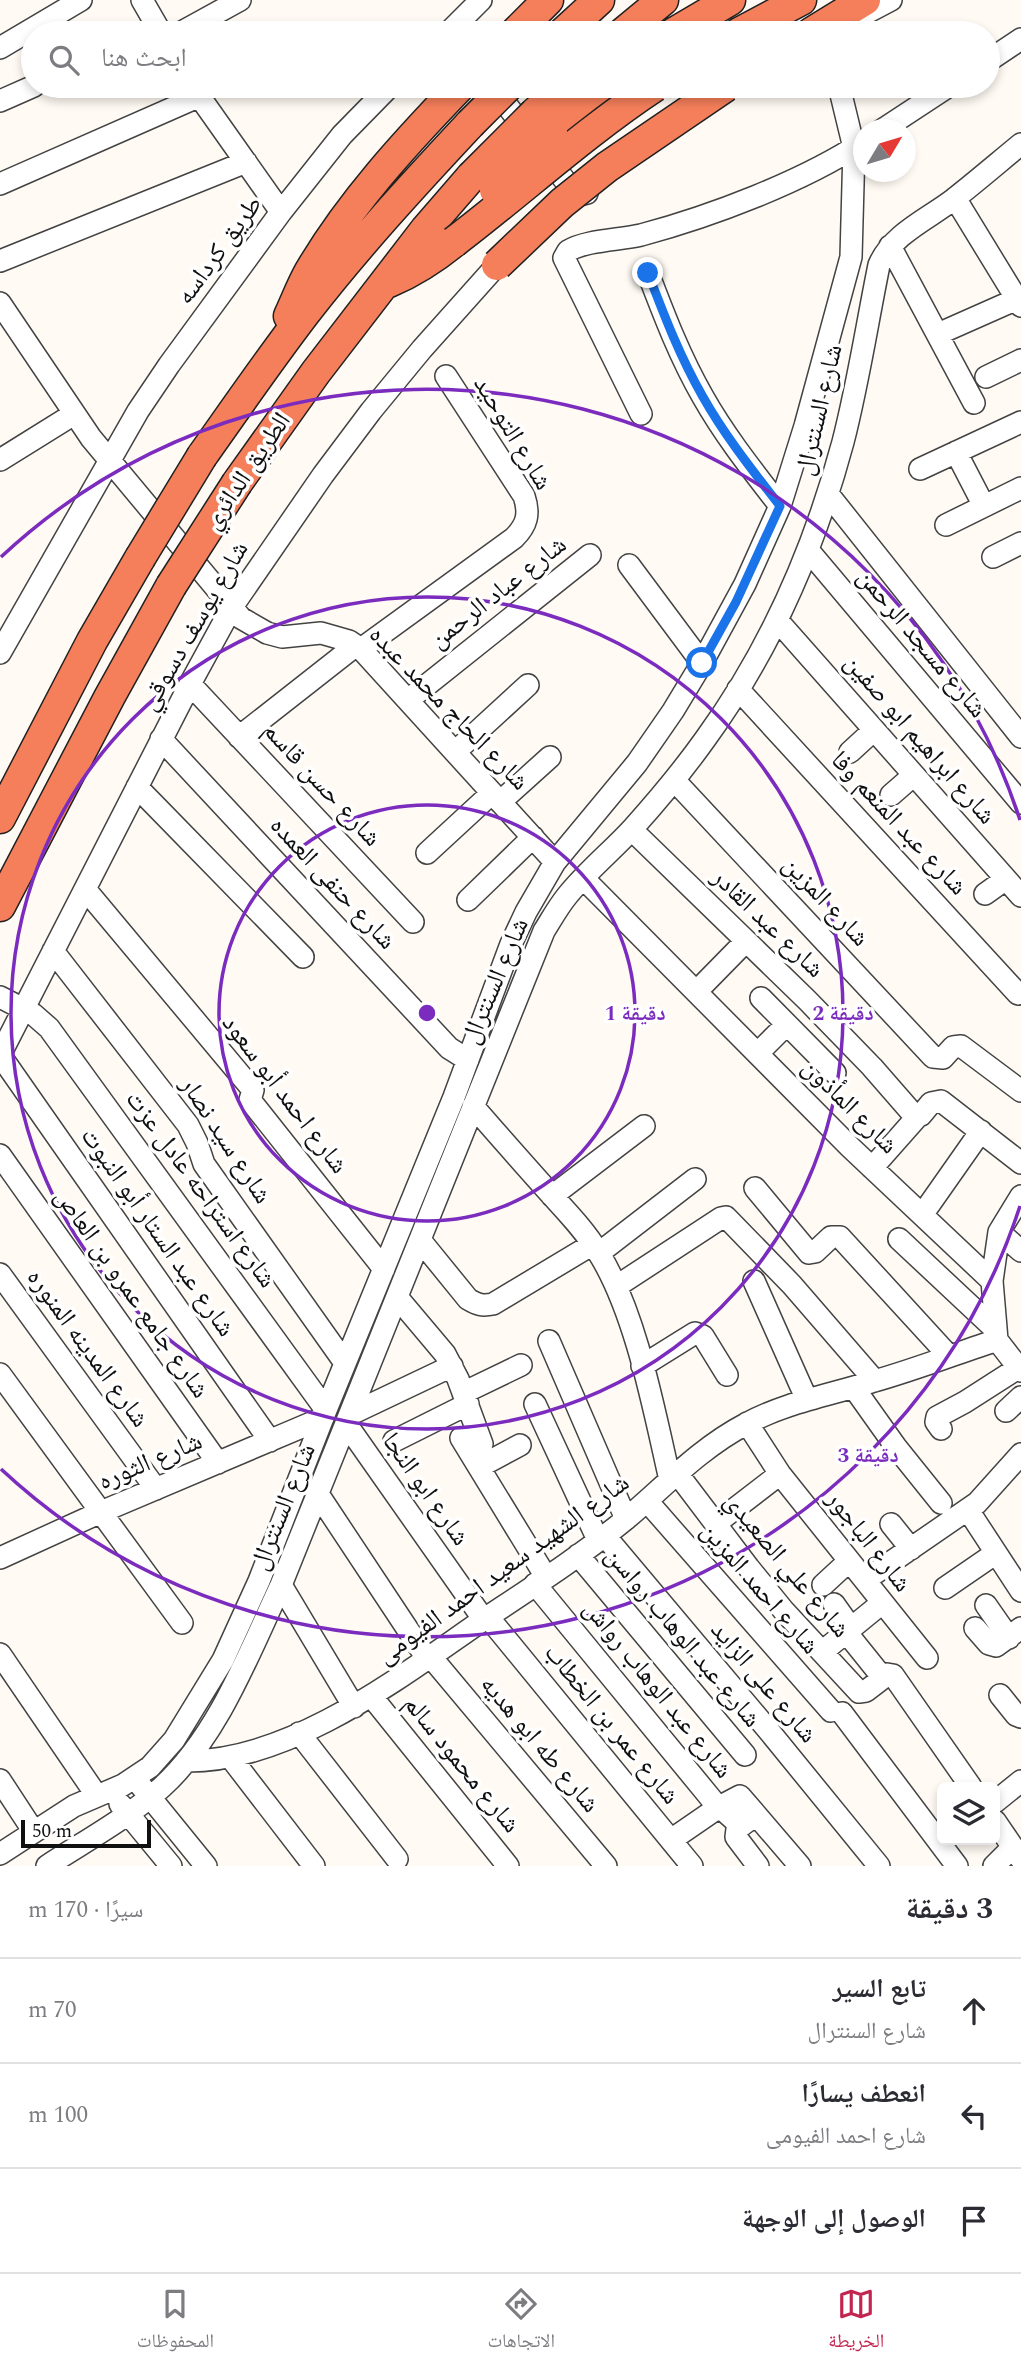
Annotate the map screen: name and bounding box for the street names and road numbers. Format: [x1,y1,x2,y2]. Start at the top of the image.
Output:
street label: طريق كرداسه [166,187,272,313]
street label: شارع السنترال [784,340,854,480]
street label: شارع التوحيد [463,368,563,498]
street label: الطريق الدائري [193,404,301,538]
street label: شارع عباد الرحمن [421,525,575,659]
street label: شارع يوسف دسوقي [129,533,259,719]
street label: شارع مسجد الرحمن [847,559,997,727]
street label: شارع الحاج محمد عبده [359,616,539,800]
street label: شارع ابراهيم ابو صفين [834,644,1006,834]
street label: شارع حسن قاسم [253,712,391,856]
street label: شارع عبد المنعم وفا [821,741,977,905]
street label: شارع حنفى العمده [260,807,406,959]
street label: شارع المزين [773,846,879,956]
street label: شارع عبد القادر [701,858,834,988]
street label: شارع السنترال [450,912,540,1050]
street label: شارع احمد أبو سعود [212,1006,358,1182]
street label: شارع المأذون [792,1048,908,1164]
street label: شارع سيد نصار [169,1067,282,1212]
street label: شارع استراحه عادل عزت [115,1082,287,1296]
street label: شارع عبد الستار أبو النبوت [70,1119,246,1345]
street label: شارع جامع عمرو بن العاص [44,1179,220,1407]
street label: شارع المدينه المنوره [16,1260,160,1436]
street label: شارع الثوره [92,1421,208,1501]
street label: شارع ابو النجا [372,1424,480,1554]
street label: شارع السنترال [239,1437,327,1577]
street label: شارع الشهيد سعيد احمد الفيومى [368,1463,638,1675]
street label: شارع الباجور [816,1480,922,1601]
street label: شارع علي الصعيدي [714,1483,860,1647]
street label: شارع احمد المزين [691,1513,829,1663]
street label: شارع عبد الوهاب رواسن [595,1537,771,1737]
street label: شارع عبد الوهاب رواش [573,1591,743,1787]
street label: شارع على الزايد [701,1612,827,1752]
street label: شارع عمر بن الخطاب [534,1635,690,1813]
street label: شارع طه ابو هديه [470,1666,610,1822]
street label: شارع محمود سالم [394,1686,530,1842]

